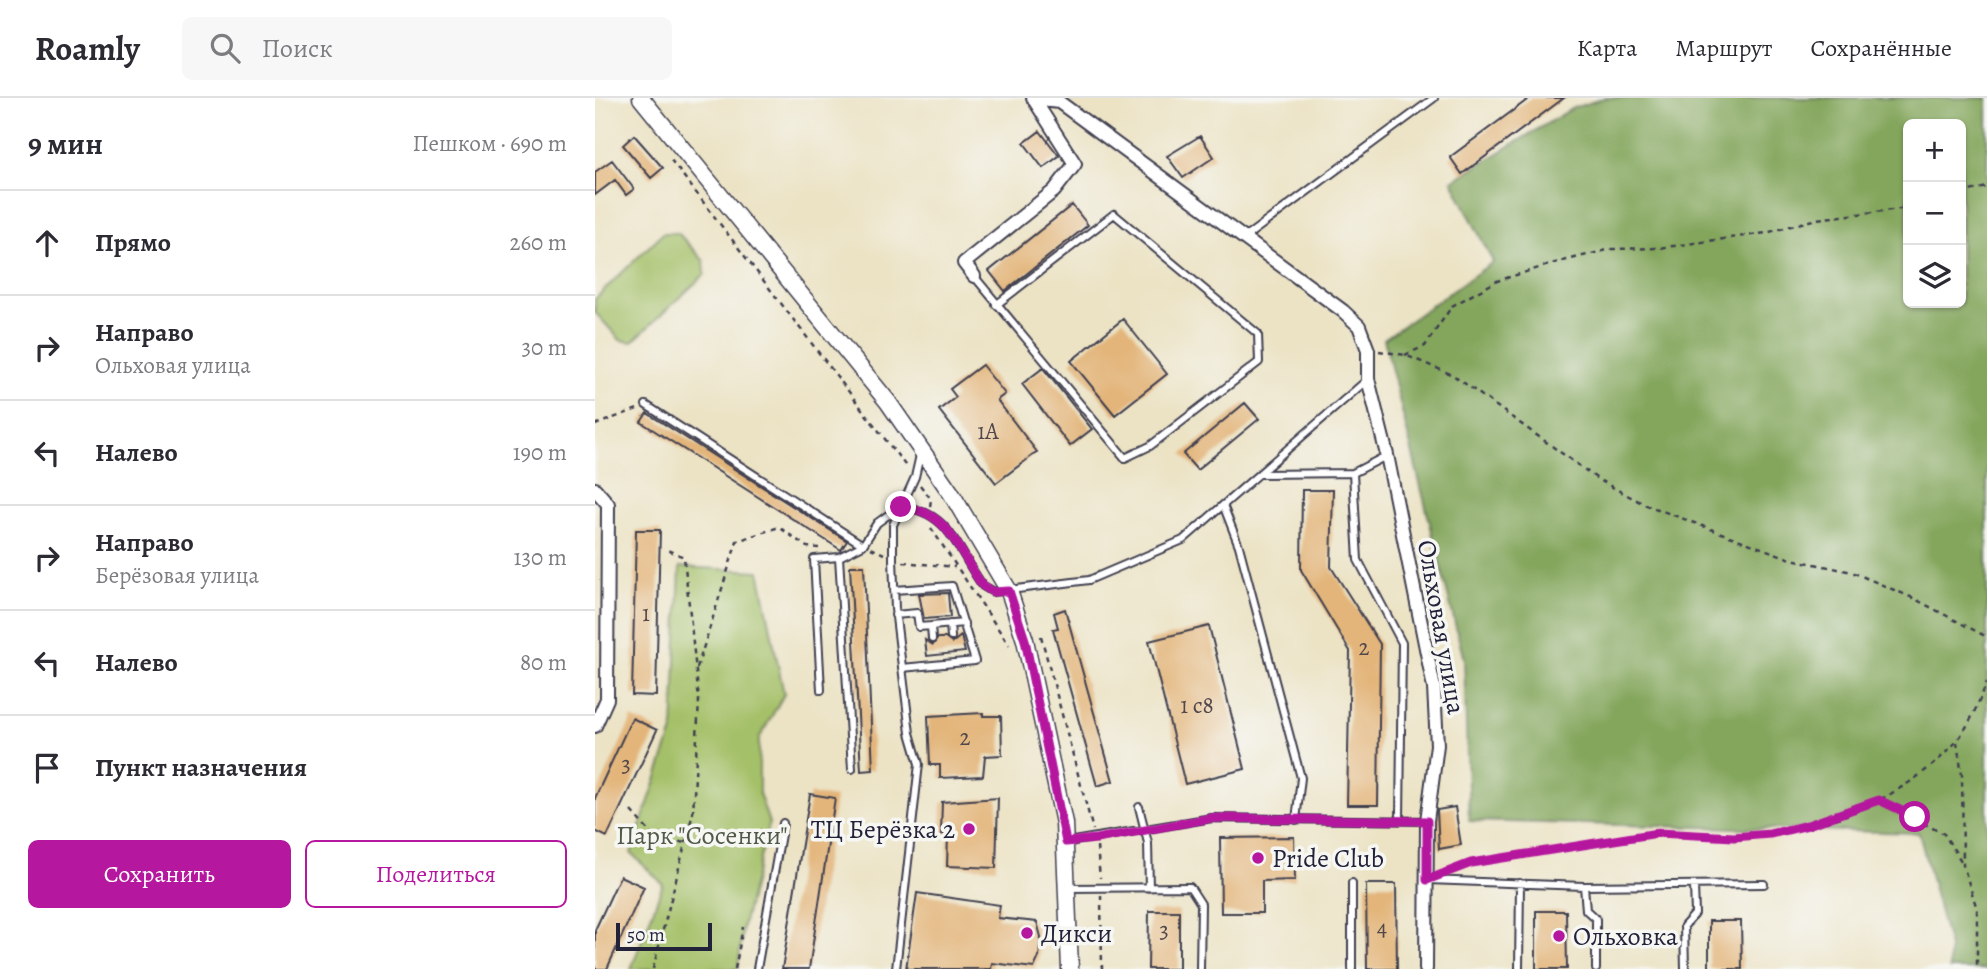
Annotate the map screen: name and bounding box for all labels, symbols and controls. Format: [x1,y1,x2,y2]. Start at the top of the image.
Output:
search box [182,17,672,80]
text: Roamly [35,26,140,71]
icon: search [206,29,244,67]
text: Поиск [262,31,333,66]
text: Карта [1577,32,1637,64]
text: Маршрут [1675,32,1773,64]
text: Сохранённые [1811,32,1952,64]
map controls [1903,119,1966,308]
button: + [1903,119,1966,182]
text: 9 мин [28,124,103,164]
text: Пешком · 690 m [413,128,567,159]
button: − [1903,182,1966,245]
icon: ahead [28,224,66,262]
text: Прямо [95,225,171,260]
text: 260 m [509,227,567,258]
button: layers [1903,245,1966,308]
text: Направо [95,315,194,350]
icon: right [28,329,66,367]
text: 30 m [521,332,567,363]
text: Ольховая улица [95,350,251,381]
house number: 1А [977,416,999,447]
icon: left [28,434,66,472]
text: Налево [95,435,178,470]
text: 190 m [513,437,567,468]
route end [885,491,916,522]
text: Направо [95,525,194,560]
street label: Ольховая улица [1409,537,1474,717]
icon: right [28,539,66,577]
text: 130 m [514,542,567,573]
text: Берёзовая улица [95,560,259,591]
house number: 1 [642,598,650,629]
house number: 2 [1359,632,1370,663]
icon: left [28,644,66,682]
text: Налево [95,645,178,680]
text: 80 m [520,647,567,678]
house number: 1 с8 [1180,690,1214,721]
house number: 2 [960,722,971,753]
icon: arrive [28,749,66,787]
house number: 3 [621,749,631,780]
text: Пункт назначения [95,750,307,785]
route start [1899,801,1930,832]
place label: ТЦ Берёзка 2 [811,812,955,847]
park label: Парк "Сосенки" [616,818,788,853]
marker: ТЦ Берёзка 2 [961,821,977,837]
button: Сохранить [28,840,291,908]
button: Поделиться [305,840,567,908]
place label: Pride Club [1272,841,1384,876]
marker: Pride Club [1250,850,1266,866]
house number: 4 [1377,912,1387,943]
house number: 3 [1159,915,1169,946]
place label: Дикси [1041,916,1112,951]
place label: Ольховка [1573,919,1678,954]
scale bar [616,920,712,952]
text: 50 m [627,922,665,948]
marker: Дикси [1019,925,1035,941]
marker: Ольховка [1551,928,1567,944]

